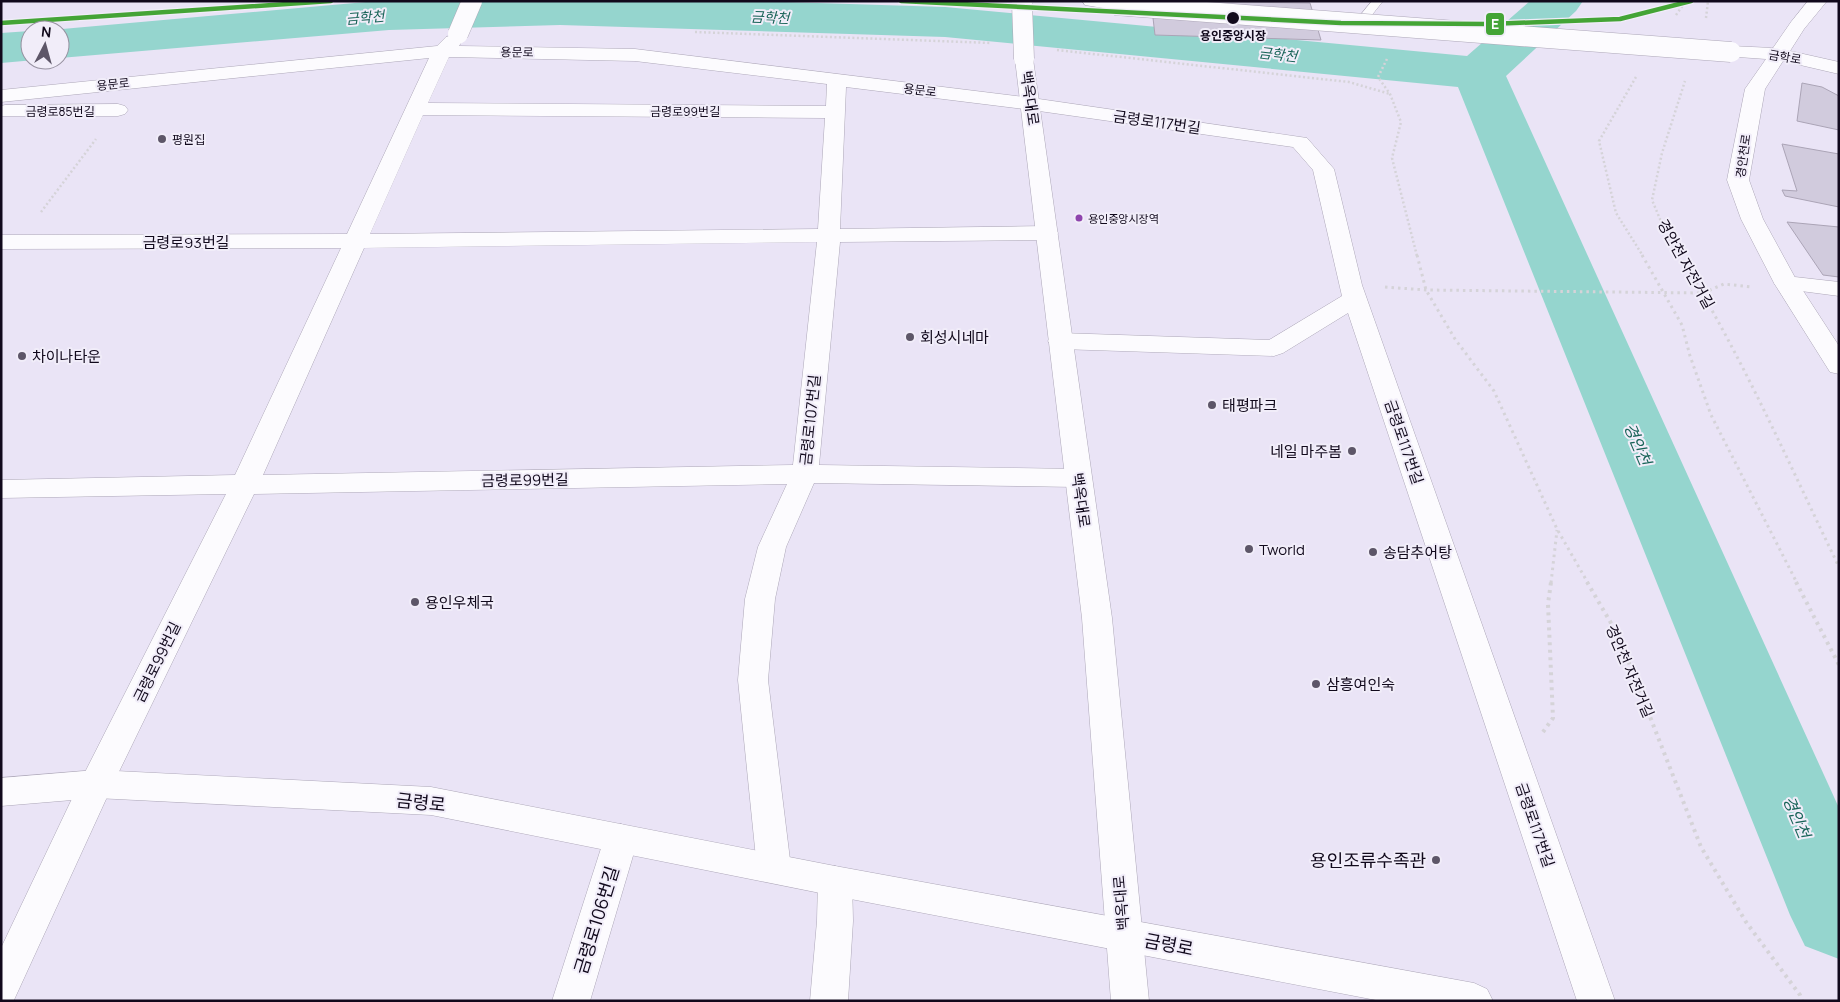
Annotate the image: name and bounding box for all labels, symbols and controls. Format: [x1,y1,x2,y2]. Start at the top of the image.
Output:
water label: 금학천 [345,6,386,28]
water label: 금학천 [750,7,791,27]
marker: 용인중앙시장 [1225,10,1241,26]
line badge: E [1485,12,1505,36]
text: E [1491,14,1499,33]
north arrow [20,20,70,70]
text: N [40,22,52,42]
place label: 용인중앙시장 [1200,27,1266,44]
street label: 용문로 [500,43,534,61]
water label: 금학천 [1258,43,1299,66]
street label: 금학로 [1767,46,1803,68]
street label: 백옥대로 [1016,69,1044,127]
street label: 용문로 [96,74,130,94]
street label: 용문로 [903,80,937,100]
street label: 금령로85번길 [25,103,95,120]
street label: 금령로99번길 [650,103,720,120]
street label: 금령로117번길 [1112,105,1202,139]
place label: 평원집 [172,131,205,148]
marker: 평원집 [156,133,168,145]
street label: 경안천로 [1732,133,1754,179]
place label: 용인중앙시장역 [1088,211,1159,226]
marker: 용인중앙시장역 [1074,213,1084,223]
street label: 경안천 자전거길 [1653,215,1719,313]
street label: 금령로93번길 [143,232,229,253]
place label: 회성시네마 [920,327,989,348]
marker: 회성시네마 [904,331,916,343]
place label: 차이나타운 [32,346,101,367]
marker: 차이나타운 [16,350,28,362]
street label: 금령로107번길 [795,373,825,467]
place label: 태평파크 [1222,395,1277,416]
street label: 금령로117번길 [1380,397,1428,487]
marker: 태평파크 [1206,399,1218,411]
water label: 경안천 [1619,419,1658,471]
place label: 네일 마주봄 [1270,441,1342,462]
marker: 네일 마주봄 [1346,445,1358,457]
street label: 금령로99번길 [481,469,569,491]
street label: 백옥대로 [1067,471,1095,529]
place label: Tworld [1259,539,1305,560]
place label: 송담추어탕 [1383,542,1452,563]
marker: Tworld [1243,543,1255,555]
marker: 송담추어탕 [1367,546,1379,558]
place label: 용인우체국 [425,592,494,613]
marker: 용인우체국 [409,596,421,608]
street label: 금령로99번길 [128,618,186,706]
street label: 경안천 자전거길 [1601,621,1659,721]
place label: 삼흥여인숙 [1326,674,1395,695]
marker: 삼흥여인숙 [1310,678,1322,690]
street label: 금령로117번길 [1511,780,1559,870]
street label: 금령로 [395,787,447,817]
water label: 경안천 [1778,792,1817,844]
place label: 용인조류수족관 [1310,848,1426,872]
marker: 용인조류수족관 [1430,854,1442,866]
street label: 금령로106번길 [568,863,624,977]
street label: 백옥대로 [1108,875,1134,931]
street label: 금령로 [1142,927,1196,961]

